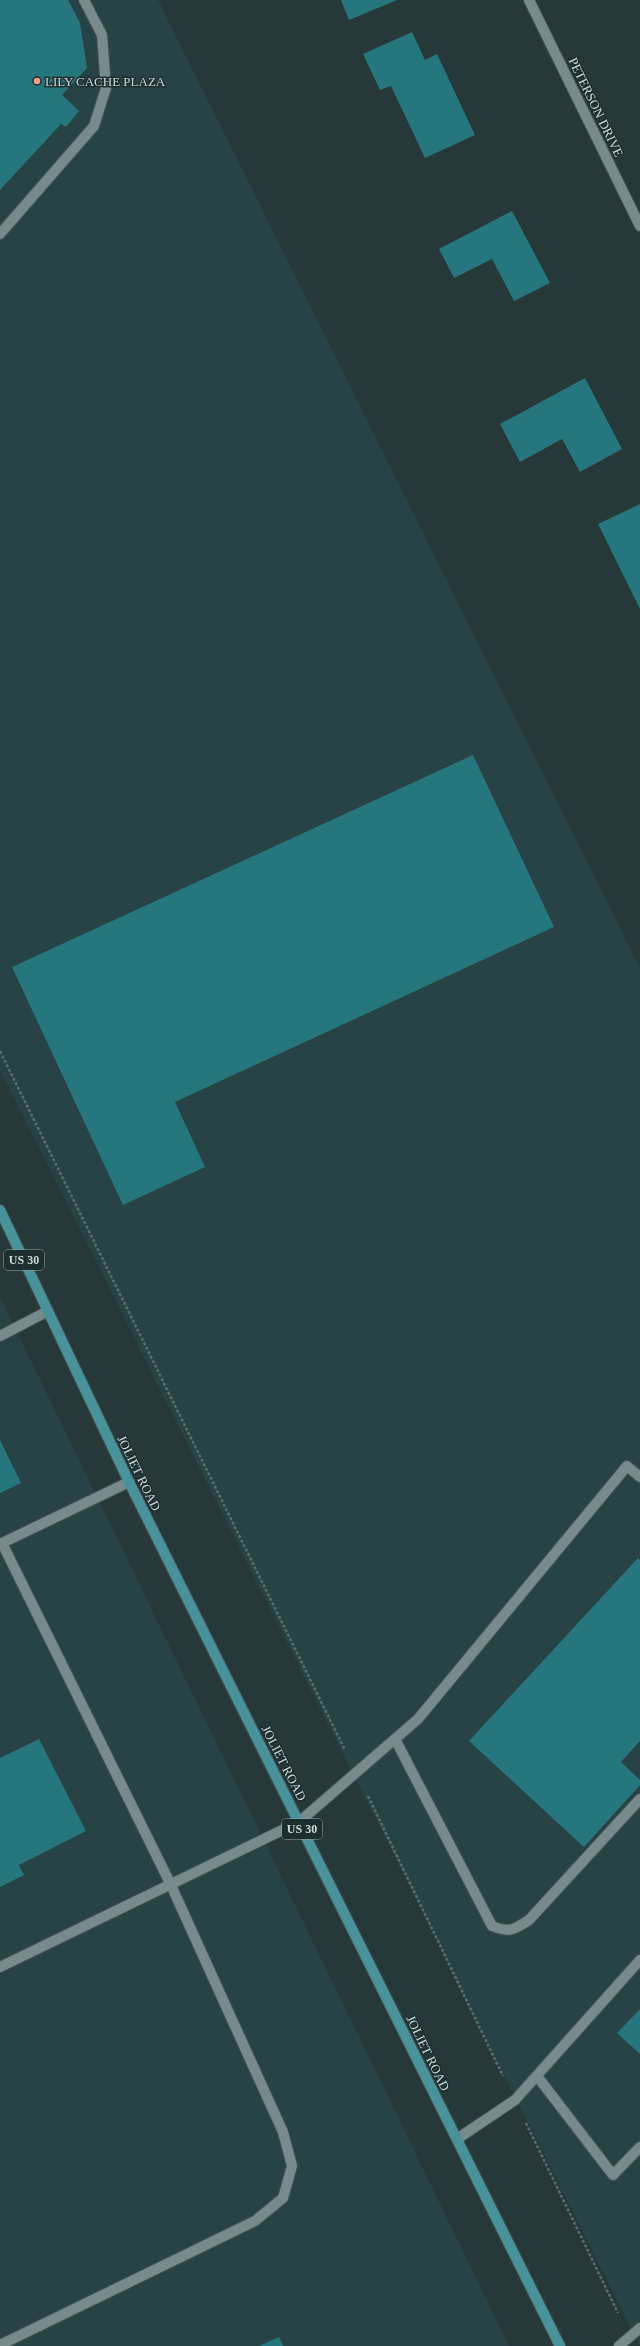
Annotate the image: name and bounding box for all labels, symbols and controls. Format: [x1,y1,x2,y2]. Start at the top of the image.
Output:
street label: PETERSON DRIVE [565,55,627,159]
place label: LILY CACHE PLAZA [45,74,166,89]
marker: LILY CACHE PLAZA [32,76,42,86]
road number: US 30 [4,1250,44,1270]
street label: JOLIET ROAD [114,1433,164,1513]
street label: JOLIET ROAD [259,1723,309,1803]
road number: US 30 [282,1819,322,1839]
street label: JOLIET ROAD [403,2013,453,2093]

